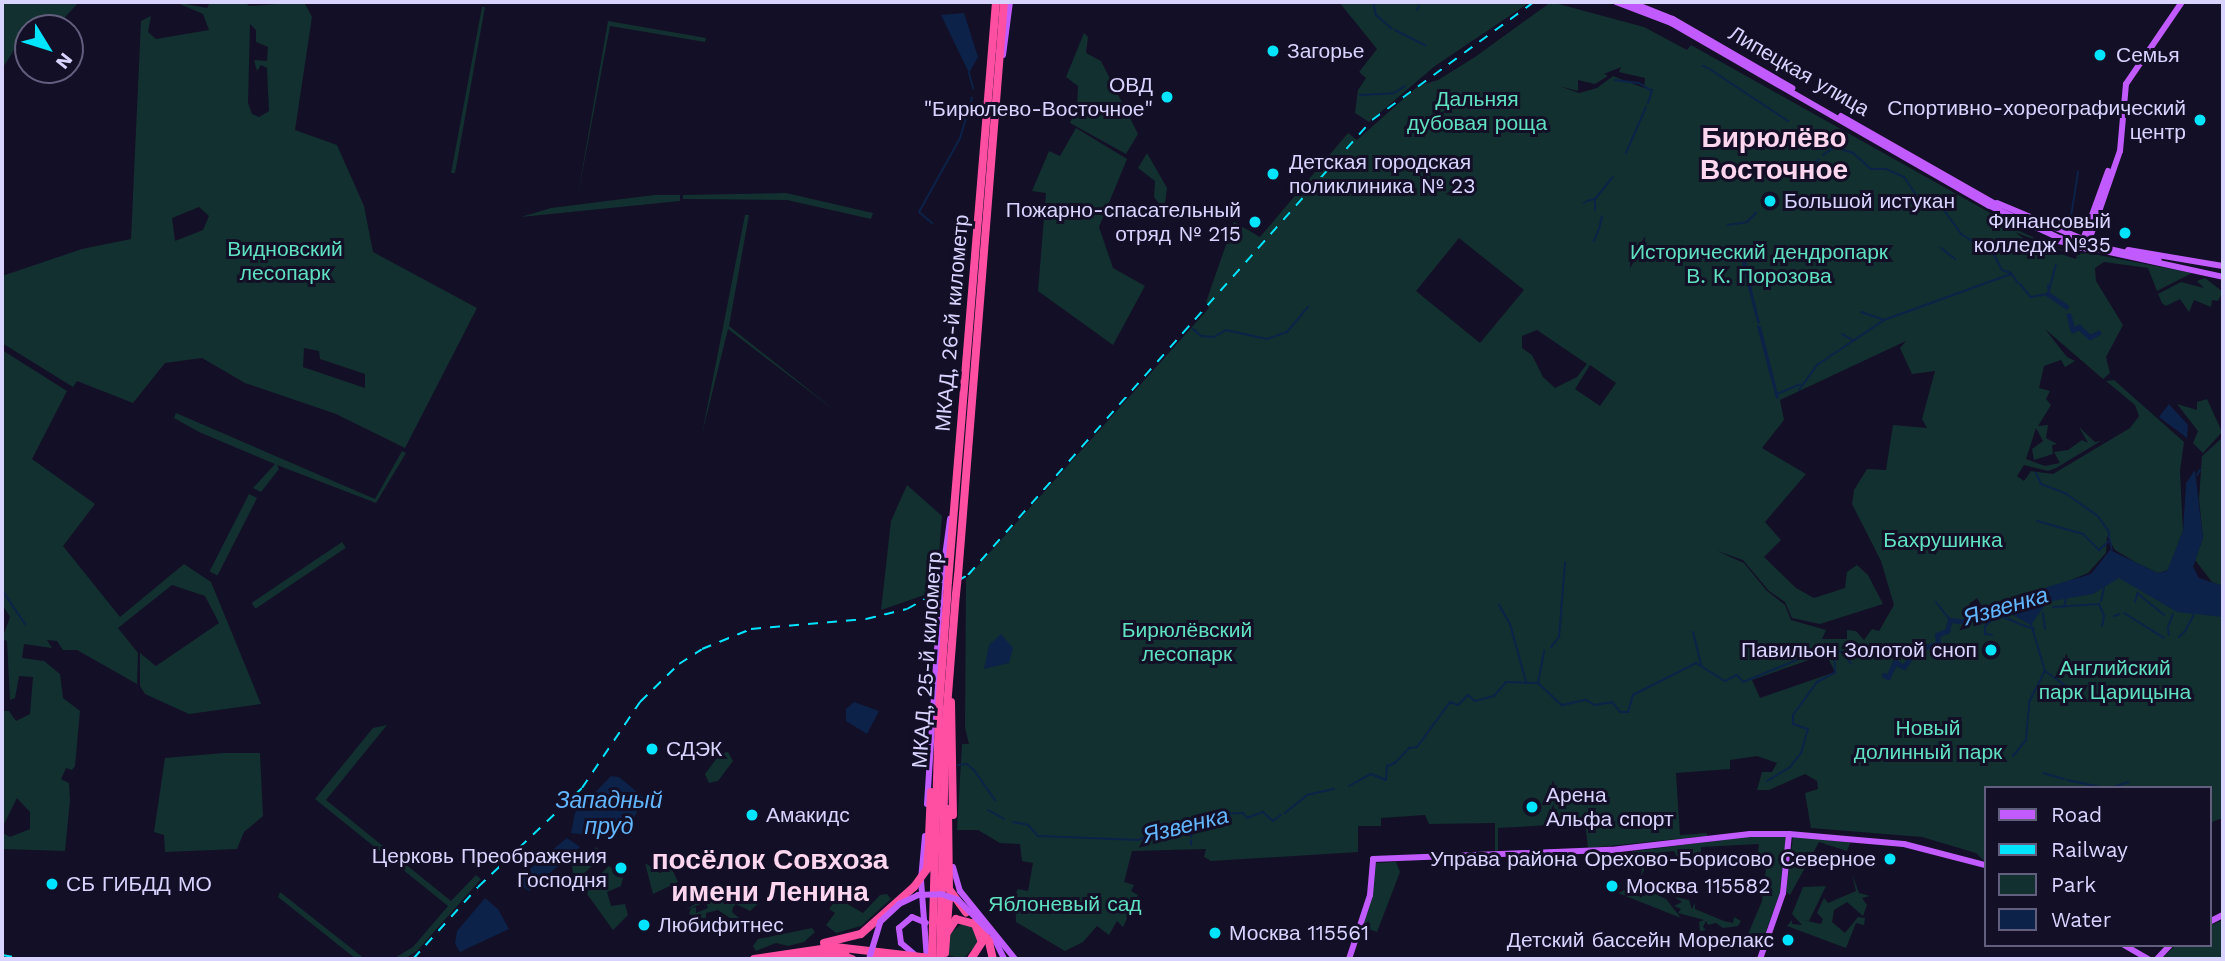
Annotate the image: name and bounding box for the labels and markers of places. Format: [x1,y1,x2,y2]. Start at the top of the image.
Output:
place label: Загорье [1287,38,1365,64]
place label: Семья [2116,42,2180,68]
marker: Загорье [1265,43,1281,59]
marker: Семья [2090,45,2110,65]
place label: ОВД "Бирюлево-Восточное" [924,72,1153,122]
marker: ОВД "Бирюлево-Восточное" [1159,89,1175,105]
place label: Спортивно-хореографический центр [1887,95,2186,145]
marker: Спортивно-хореографический центр [2192,112,2208,128]
place label: Детская городская поликлиника № 23 [1289,149,1475,199]
marker: Детская городская поликлиника № 23 [1263,164,1283,184]
place label: Большой истукан [1784,188,1955,214]
marker: Большой истукан [1762,193,1778,209]
place label: Пожарно-спасательный отряд № 215 [1006,197,1241,247]
place label: Финансовый колледж №35 [1974,208,2111,258]
marker: Пожарно-спасательный отряд № 215 [1247,214,1263,230]
marker: Финансовый колледж №35 [2117,225,2133,241]
place label: Павильон Золотой сноп [1741,637,1977,663]
marker: Павильон Золотой сноп [1983,642,1999,658]
place label: СДЭК [666,736,722,762]
marker: СДЭК [644,741,660,757]
place label: Арена Альфа спорт [1546,782,1674,832]
marker: Арена Альфа спорт [1524,799,1540,815]
place label: Амакидс [766,802,850,828]
marker: Амакидс [744,807,760,823]
place label: Церковь Преображения Господня [372,843,607,893]
place label: Управа района Орехово-Борисово Северное [1430,846,1876,872]
marker: Управа района Орехово-Борисово Северное [1882,851,1898,867]
marker: Церковь Преображения Господня [613,860,629,876]
place label: СБ ГИБДД МО [66,871,212,897]
place label: Москва 115582 [1626,873,1771,899]
marker: СБ ГИБДД МО [44,876,60,892]
marker: Москва 115582 [1604,878,1620,894]
place label: Любифитнес [658,912,784,938]
marker: Любифитнес [636,917,652,933]
place label: Москва 115561 [1229,920,1370,946]
marker: Москва 115561 [1207,925,1223,941]
place label: Детский бассейн Морелакс [1507,927,1774,953]
marker: Детский бассейн Морелакс [1780,932,1796,948]

